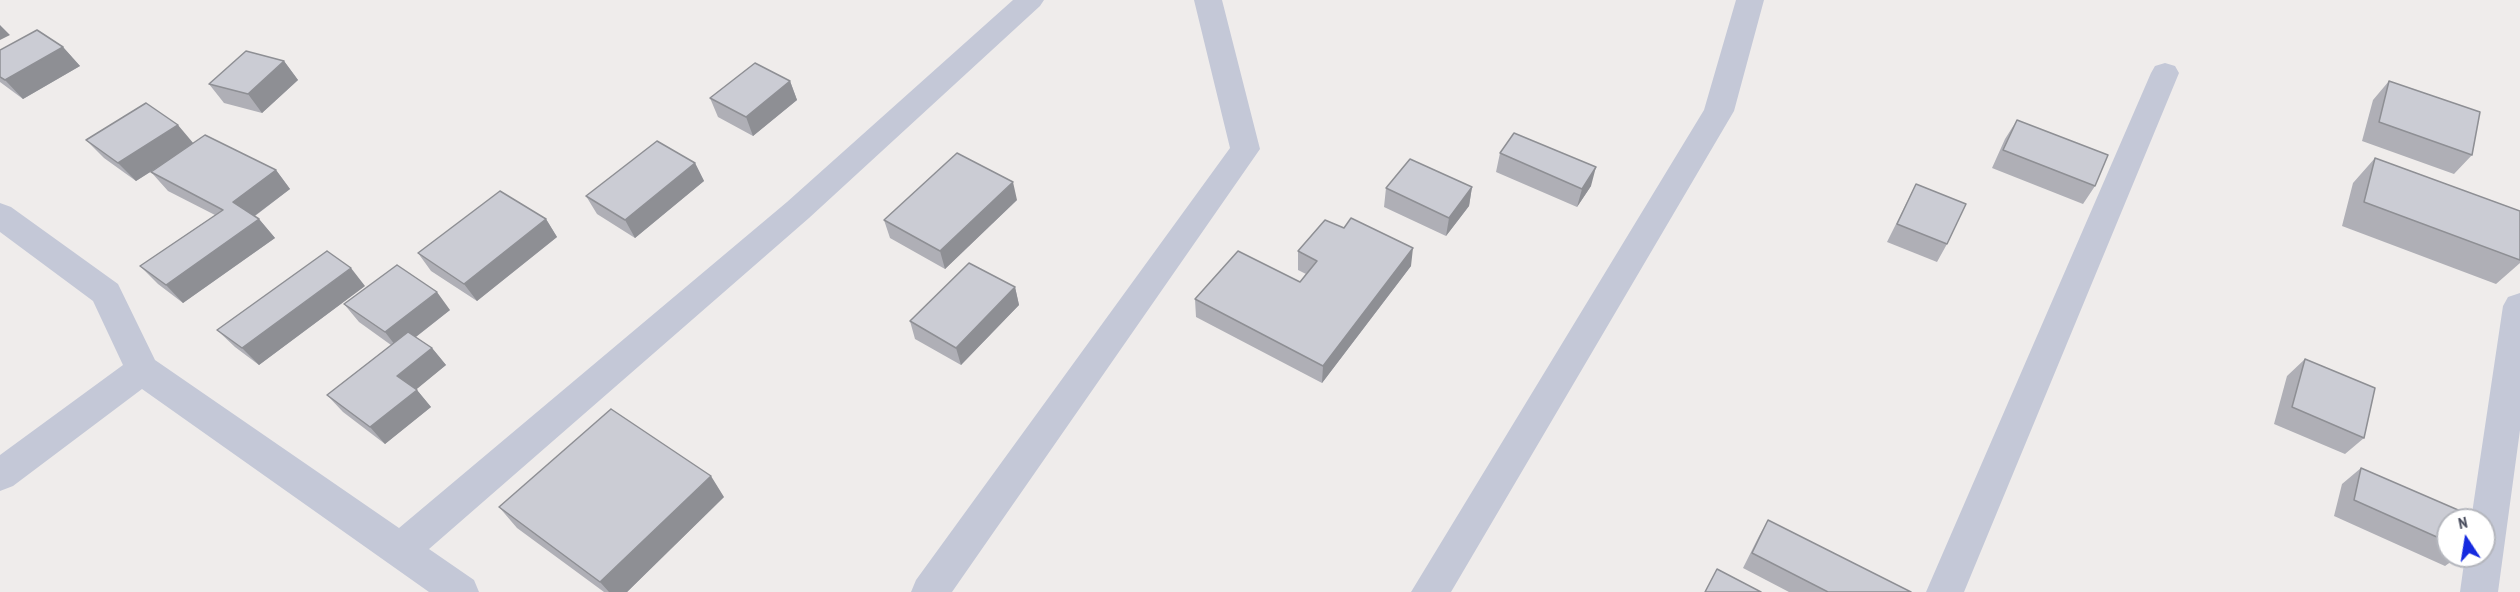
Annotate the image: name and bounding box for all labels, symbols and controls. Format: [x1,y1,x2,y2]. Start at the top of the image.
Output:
north arrow [2436,508,2496,568]
text: N [2456,512,2469,533]

